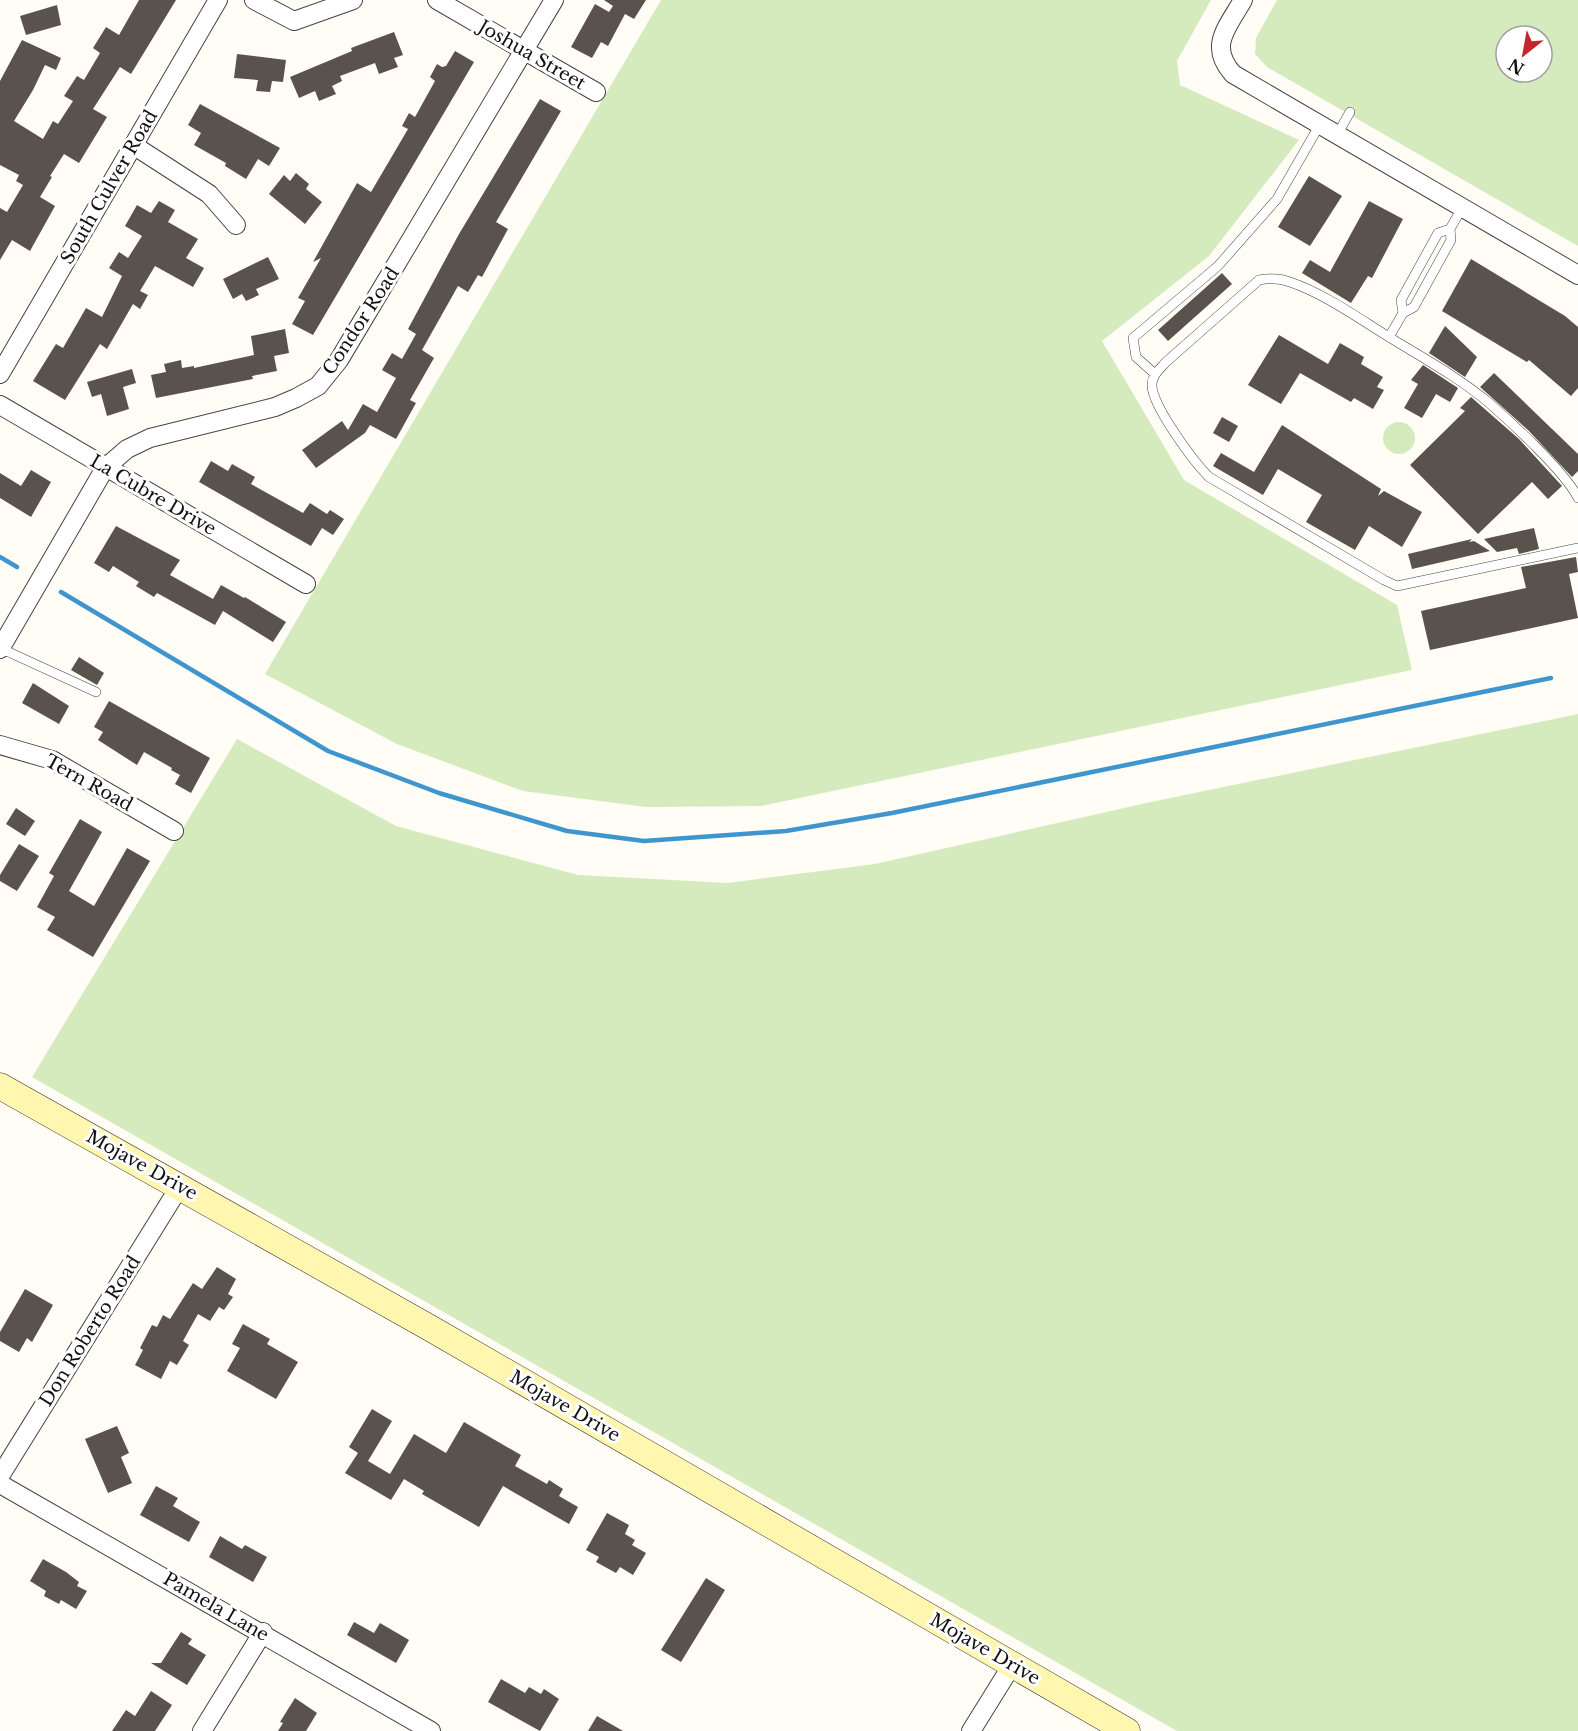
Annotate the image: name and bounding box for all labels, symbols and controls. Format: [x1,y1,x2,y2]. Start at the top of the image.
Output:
street label: Joshua Street [473,14,590,95]
north arrow [1494,24,1554,84]
text: N [1505,54,1528,79]
street label: South Culver Road [56,106,162,268]
street label: Condor Road [318,263,404,379]
street label: La Cubre Drive [86,450,220,540]
street label: Tern Road [41,750,137,816]
street label: Mojave Drive [83,1125,201,1205]
street label: Don Roberto Road [35,1252,145,1410]
street label: Mojave Drive [506,1366,624,1446]
street label: Pamela Lane [159,1568,273,1646]
street label: Mojave Drive [926,1609,1044,1689]

